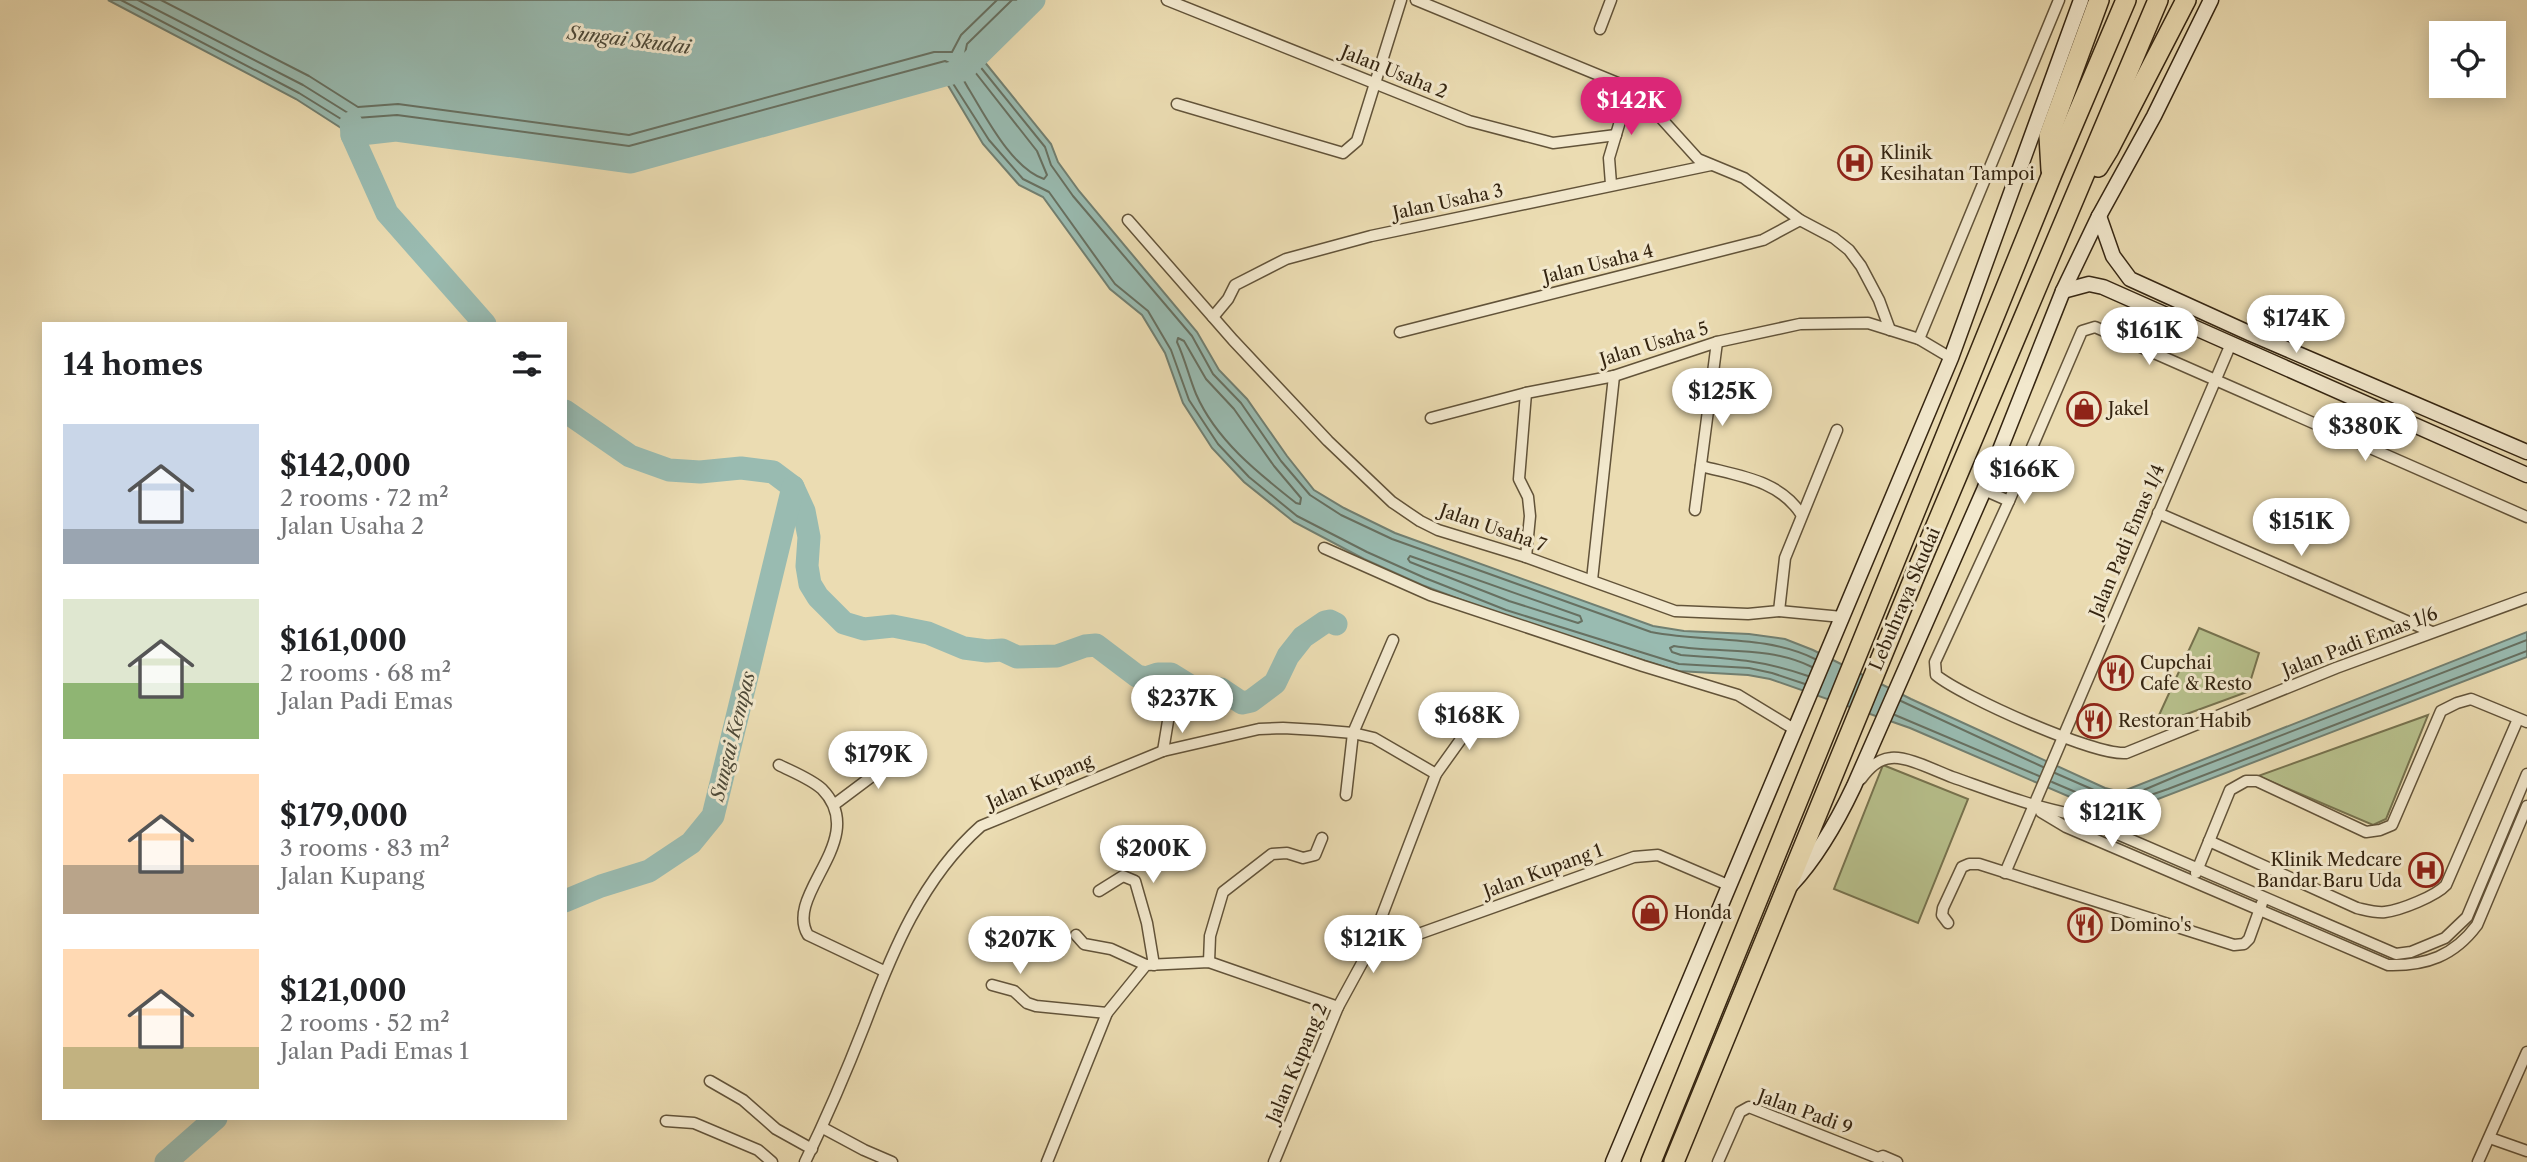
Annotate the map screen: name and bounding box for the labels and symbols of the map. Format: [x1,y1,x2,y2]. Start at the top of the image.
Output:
water label: Sungai Skudai [565,21,693,59]
street label: Jalan Usaha 2 [1335,40,1450,103]
pin: $142K [1582,78,1680,137]
place label: Klinik Kesihatan Tampoi [1880,142,2035,185]
hospital icon: Klinik Kesihatan Tampoi [1836,144,1874,182]
street label: Jalan Usaha 3 [1388,180,1505,225]
street label: Jalan Usaha 4 [1538,240,1655,289]
pin: $174K [2247,296,2345,355]
pin: $161K [2100,308,2198,367]
street label: Jalan Usaha 5 [1594,317,1711,372]
pin: $125K [1673,368,1771,428]
shop icon: Jakel [2065,390,2103,428]
place label: Jakel [2105,398,2149,420]
pin: $380K [2316,404,2414,463]
pin: $166K [1975,447,2073,506]
street label: Jalan Padi Emas 1/4 [2084,461,2169,624]
street label: Jalan Usaha 7 [1434,498,1549,557]
pin: $151K [2252,498,2350,558]
street label: Lebuhraya Skudai [1865,524,1945,674]
street label: Jalan Padi Emas 1/6 [2276,602,2441,683]
place label: Cupchai Cafe & Resto [2140,652,2252,695]
restaurant icon: Cupchai Cafe & Resto [2097,654,2135,692]
water label: Sungai Kempas [706,668,760,804]
pin: $237K [1133,676,1231,735]
pin: $168K [1420,692,1518,752]
restaurant icon: Restoran Habib [2075,702,2113,740]
place label: Restoran Habib [2118,710,2251,732]
pin: $179K [829,732,927,791]
street label: Jalan Kupang [981,750,1097,815]
pin: $121K [2063,790,2161,849]
pin: $200K [1104,826,1202,885]
street label: Jalan Kupang 1 [1478,839,1606,904]
place label: Klinik Medcare Bandar Baru Uda [2257,849,2402,892]
hospital icon: Klinik Medcare Bandar Baru Uda [2407,851,2445,889]
shop icon: Honda [1631,894,1669,932]
place label: Honda [1674,902,1732,924]
restaurant icon: Domino's [2066,906,2104,944]
place label: Domino's [2110,914,2191,936]
pin: $207K [971,916,1069,976]
pin: $121K [1324,916,1422,975]
street label: Jalan Kupang 2 [1261,1000,1332,1129]
street label: Jalan Padi 9 [1752,1084,1855,1139]

